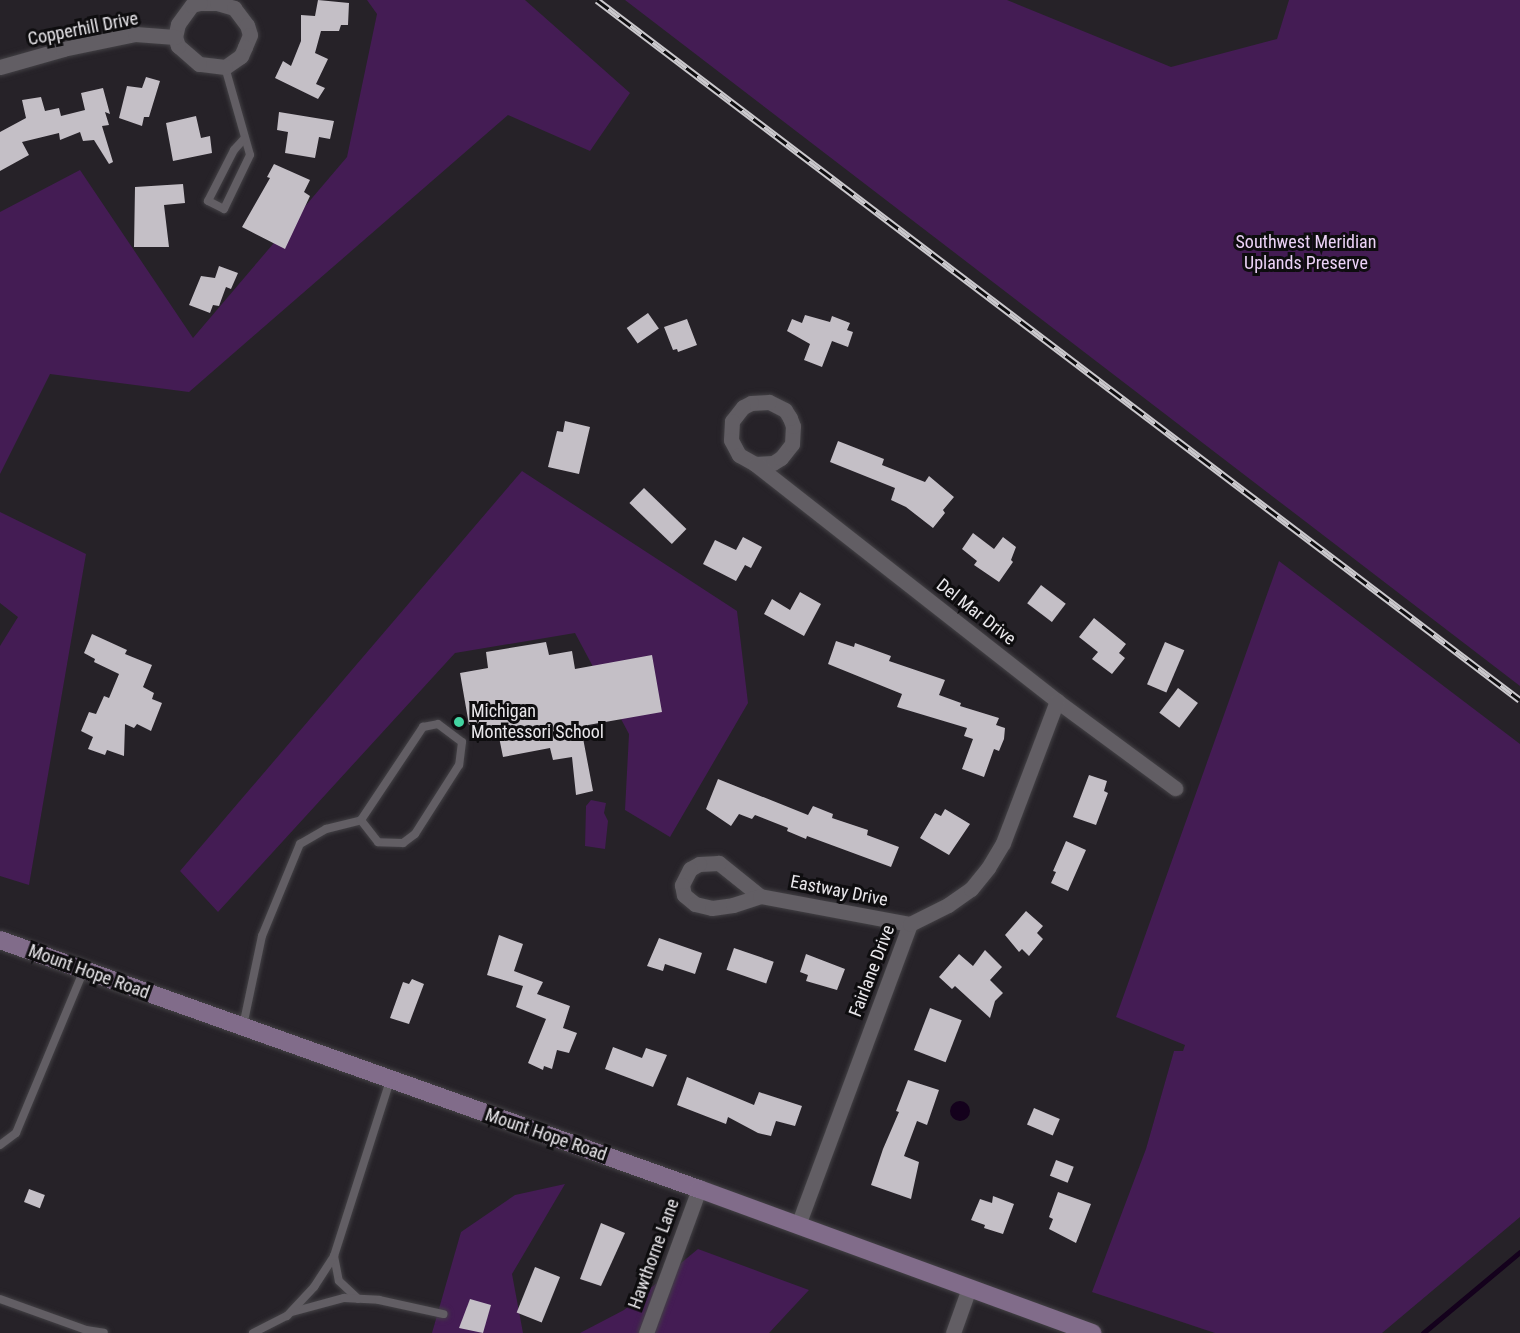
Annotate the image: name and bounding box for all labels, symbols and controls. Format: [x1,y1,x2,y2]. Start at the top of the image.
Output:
street label: Copperhill Drive [26,8,140,50]
park label: Southwest Meridian Uplands Preserve [1236,232,1376,274]
street label: Del Mar Drive [932,574,1020,650]
place label: Michigan Montessori School [471,701,604,744]
marker: Michigan Montessori School [452,715,466,729]
street label: Eastway Drive [788,871,890,911]
street label: Fairlane Drive [845,922,899,1020]
street label: Mount Hope Road [25,940,153,1004]
street label: Mount Hope Road [482,1104,610,1166]
street label: Hawthorne Lane [624,1196,684,1312]

